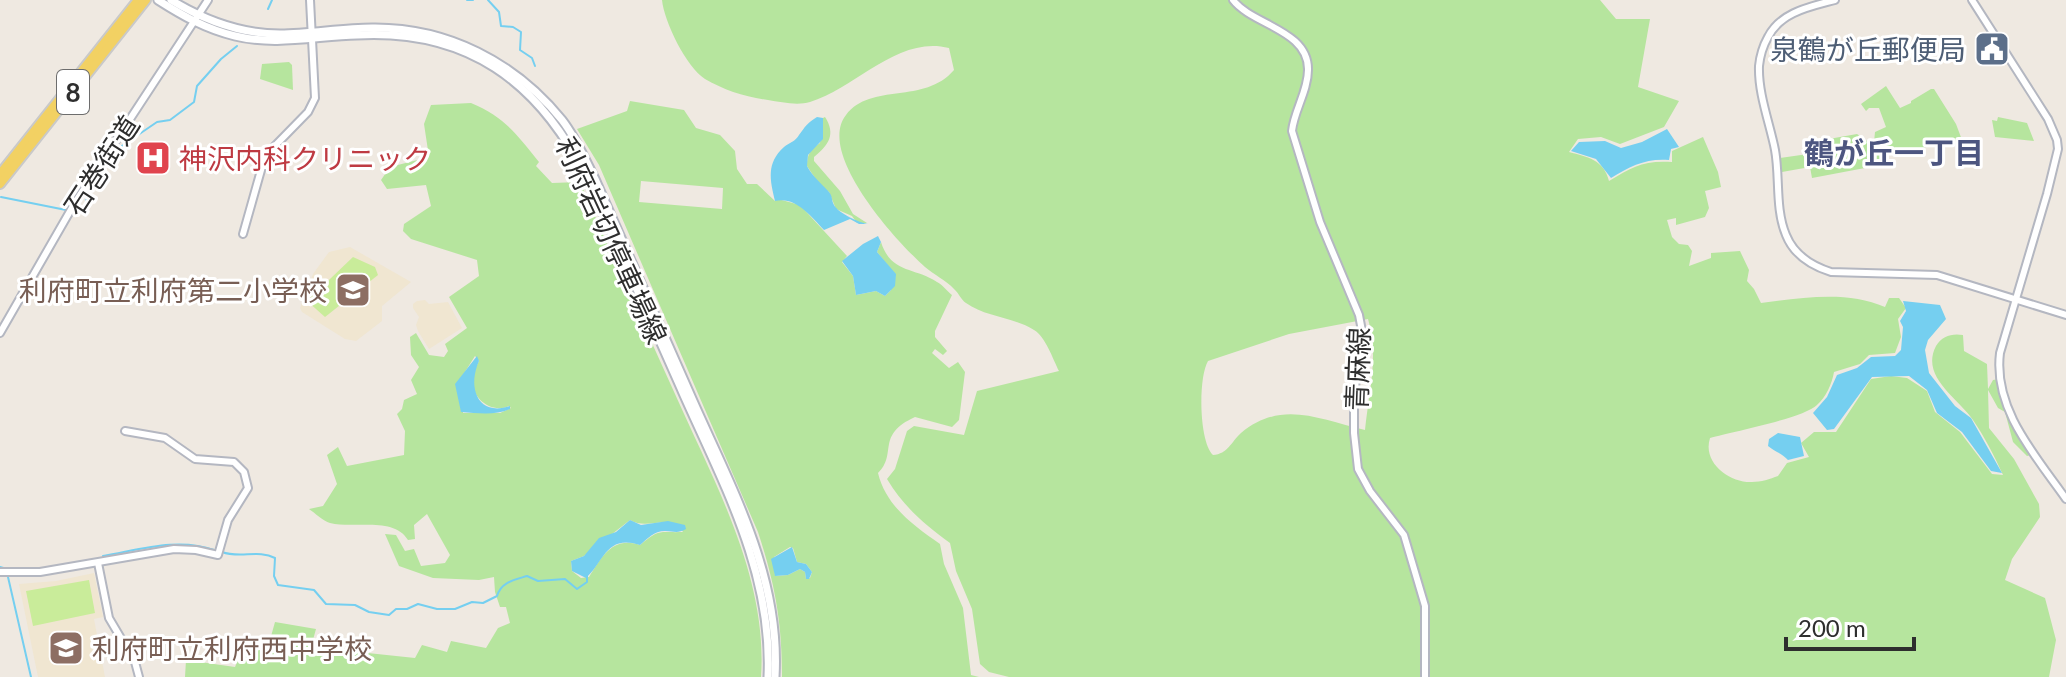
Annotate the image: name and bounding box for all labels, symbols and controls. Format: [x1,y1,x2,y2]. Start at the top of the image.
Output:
public building icon: 泉鶴が丘郵便局 [1973,30,2011,68]
place label: 泉鶴が丘郵便局 [1770,32,1966,66]
road number: 8 [57,70,89,114]
street label: 石巻街道 [56,109,146,221]
street label: 利府岩切停車場線 [549,131,675,349]
district label: 鶴が丘一丁目 [1804,134,1984,170]
hospital icon: 神沢内科クリニック [134,139,172,177]
place label: 神沢内科クリニック [179,141,431,175]
school or university icon: 利府町立利府第二小学校 [334,271,372,309]
place label: 利府町立利府第二小学校 [19,273,327,307]
street label: 青麻線 [1339,326,1375,412]
scale bar [1786,601,1914,651]
text: 200 m [1798,613,1866,642]
school or university icon: 利府町立利府西中学校 [47,629,85,667]
place label: 利府町立利府西中学校 [92,631,372,665]

